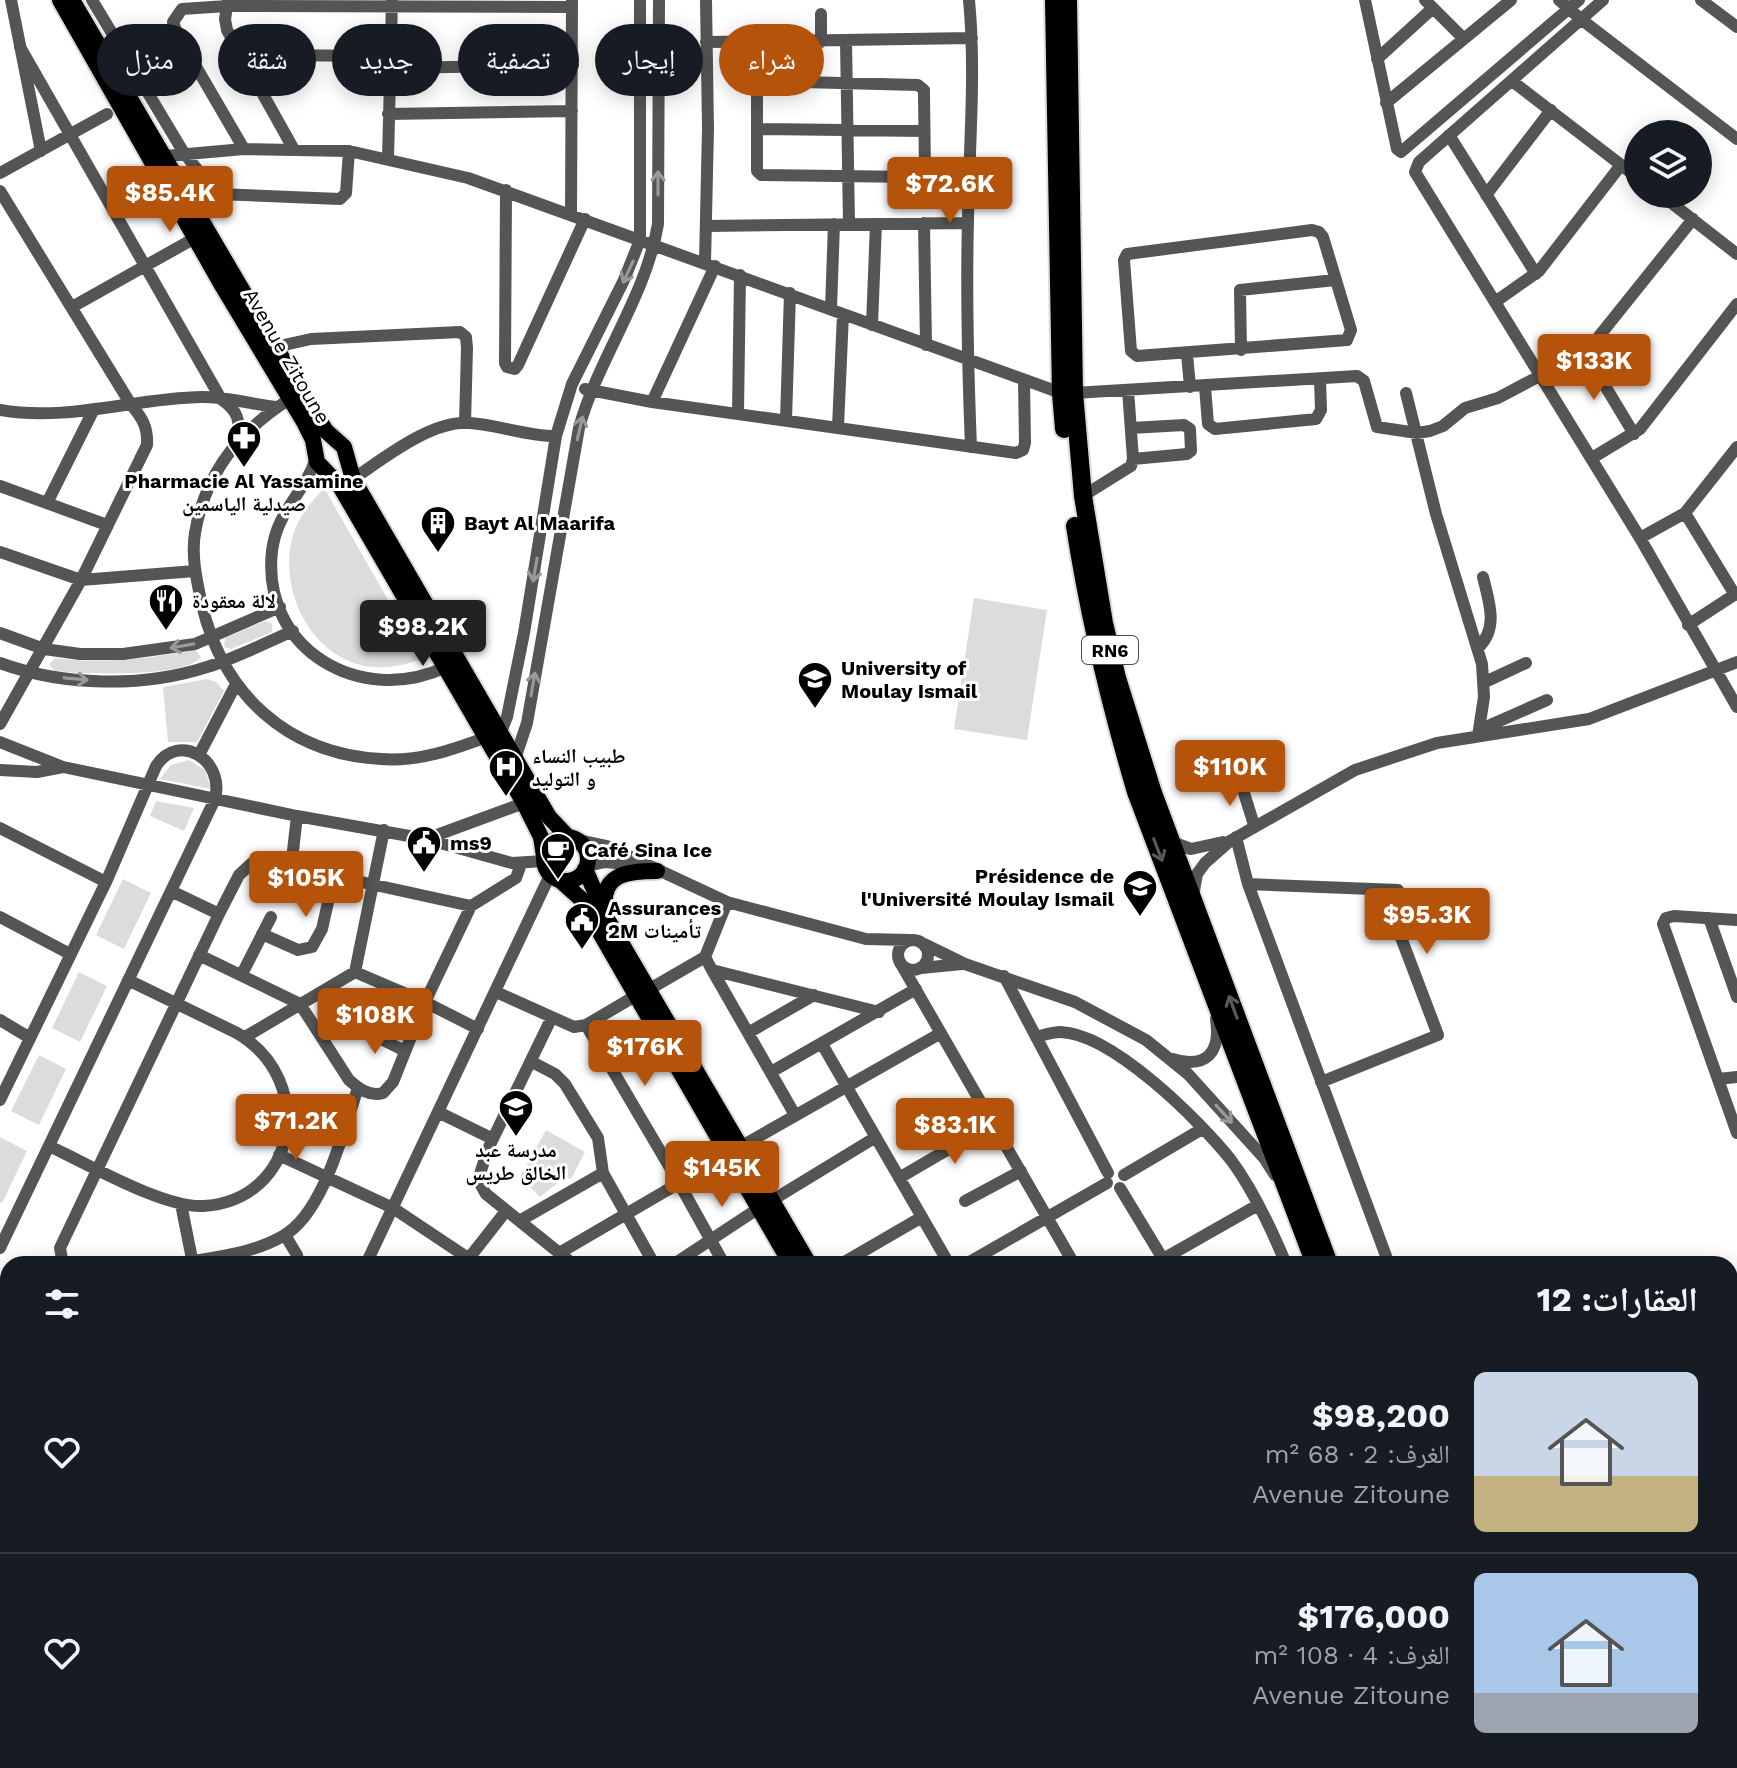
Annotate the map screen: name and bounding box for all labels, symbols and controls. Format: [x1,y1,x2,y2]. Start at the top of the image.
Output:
chip: منزل [97,24,202,96]
chip: شقة [218,24,316,96]
chip: جديد [332,24,442,96]
chip: تصفية [458,24,579,96]
chip: إيجار [595,24,703,96]
chip: شراء [719,24,824,96]
map controls [1624,120,1712,208]
button: layers [1624,120,1712,208]
pin: $72.6K [885,157,1015,225]
pin: $85.4K [105,166,235,234]
text: $72.6K [905,168,995,198]
one-way arrow [651,170,666,197]
text: $85.4K [125,177,215,207]
one-way arrow [620,259,635,283]
street label: Avenue Zitoune [239,284,335,428]
pin: $133K [1538,334,1650,402]
text: $133K [1556,345,1632,375]
one-way arrow [573,415,588,441]
pharmacy icon: Pharmacie Al Yassamine صيدلية الياسمين [225,419,263,469]
place label: Pharmacie Al Yassamine صيدلية الياسمين [124,469,364,517]
building icon: Bayt Al Maarifa [419,504,457,554]
place label: Bayt Al Maarifa [464,511,616,535]
one-way arrow [526,557,541,583]
restaurant icon: لالة معقودة [147,582,185,632]
place label: لالة معقودة [192,589,276,613]
pin: $98.2K [358,600,488,668]
text: $98.2K [378,611,468,641]
road number: RN6 [1082,636,1138,664]
one-way arrow [169,639,195,654]
place label: University of Moulay Ismail [841,656,978,703]
school or university icon: University of Moulay Ismail [796,660,834,710]
one-way arrow [527,671,542,697]
one-way arrow [62,672,89,687]
pin: $110K [1174,740,1286,808]
place label: طبيب النساء و التوليد [532,744,626,791]
hospital icon: طبيب النساء و التوليد [487,748,525,798]
text: $110K [1193,751,1267,781]
public building icon: ms9 [405,824,443,874]
place label: ms9 [450,831,492,855]
cafe icon: Café Sina Ice [539,831,577,881]
one-way arrow [1152,837,1166,862]
place label: Café Sina Ice [584,838,712,862]
pin: $105K [250,851,362,919]
text: $105K [267,862,345,892]
place label: Présidence de l'Université Moulay Ismail [861,864,1114,911]
school or university icon: Présidence de l'Université Moulay Ismail [1121,868,1159,918]
pin: $95.3K [1362,888,1492,956]
place label: Assurances 2M تأمينات [608,896,722,943]
text: $95.3K [1383,899,1471,929]
public building icon: Assurances 2M تأمينات [563,901,601,951]
pin: $108K [319,988,431,1056]
one-way arrow [1225,995,1240,1020]
text: $108K [336,999,414,1029]
pin: $176K [589,1020,701,1088]
text: $176K [606,1031,684,1061]
school or university icon: مدرسة عبد الخالق طريس [497,1088,535,1138]
pin: $71.2K [231,1094,361,1162]
pin: $83.1K [890,1098,1020,1166]
one-way arrow [1215,1103,1233,1123]
text: $71.2K [254,1105,338,1135]
text: $83.1K [914,1109,996,1139]
place label: مدرسة عبد الخالق طريس [465,1138,567,1186]
pin: $145K [666,1141,778,1209]
text: $145K [683,1152,761,1182]
text: العقارات: 12 [1537,1279,1698,1319]
icon: filters [40,1282,84,1326]
text: $98,200 [1312,1395,1450,1435]
icon: home [1538,1404,1634,1500]
icon: heart [40,1430,84,1474]
text: الغرف: 2 · 68 m² [1265,1439,1450,1469]
text: Avenue Zitoune [1252,1479,1450,1509]
text: $176,000 [1298,1596,1450,1636]
icon: home [1538,1605,1634,1701]
icon: heart [40,1631,84,1675]
text: الغرف: 4 · 108 m² [1253,1640,1450,1670]
text: Avenue Zitoune [1252,1680,1450,1710]

